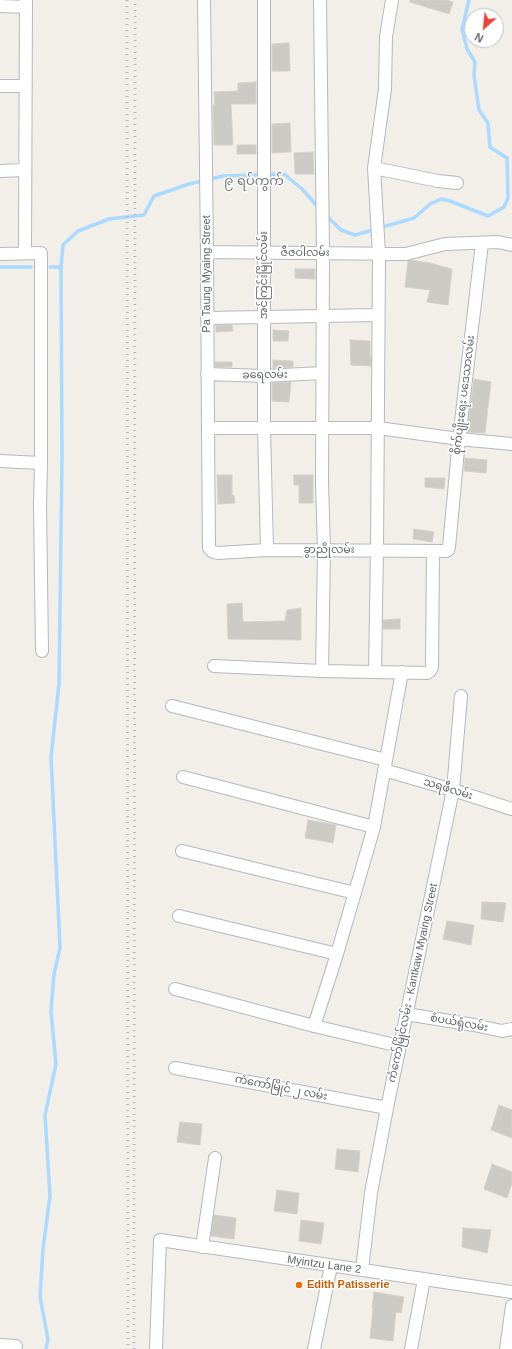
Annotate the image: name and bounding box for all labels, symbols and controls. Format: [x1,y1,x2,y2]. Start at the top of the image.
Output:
north arrow [464,8,504,48]
text: N [473,31,485,45]
district label: ၉ ရပ်ကွက် [224,173,284,189]
street label: Pa Taung Myaing Street [200,215,214,333]
street label: အင်ကြင်းမြိုင်လမ်း [257,231,271,319]
street label: ဇီဇဝါလမ်း [280,246,330,260]
street label: စိုက်ပျိုးရေး ပဒေသာလမ်း [450,335,478,455]
street label: ခရေလမ်း [242,368,288,382]
street label: ခွာညိုလမ်း [303,543,355,557]
street label: သရဖီလမ်း [422,775,474,803]
street label: ကံကော်မြိုင်လမ်း - Kantkaw Myaing Street [385,882,441,1084]
street label: စံပယ်ရုံလမ်း [429,1011,489,1035]
street label: ကံကော်မြိုင် ၂ လမ်း [234,1073,328,1103]
street label: Myintzu Lane 2 [286,1253,362,1277]
place label: Edith Patisserie [307,1278,390,1292]
marker: Edith Patisserie [294,1280,304,1290]

